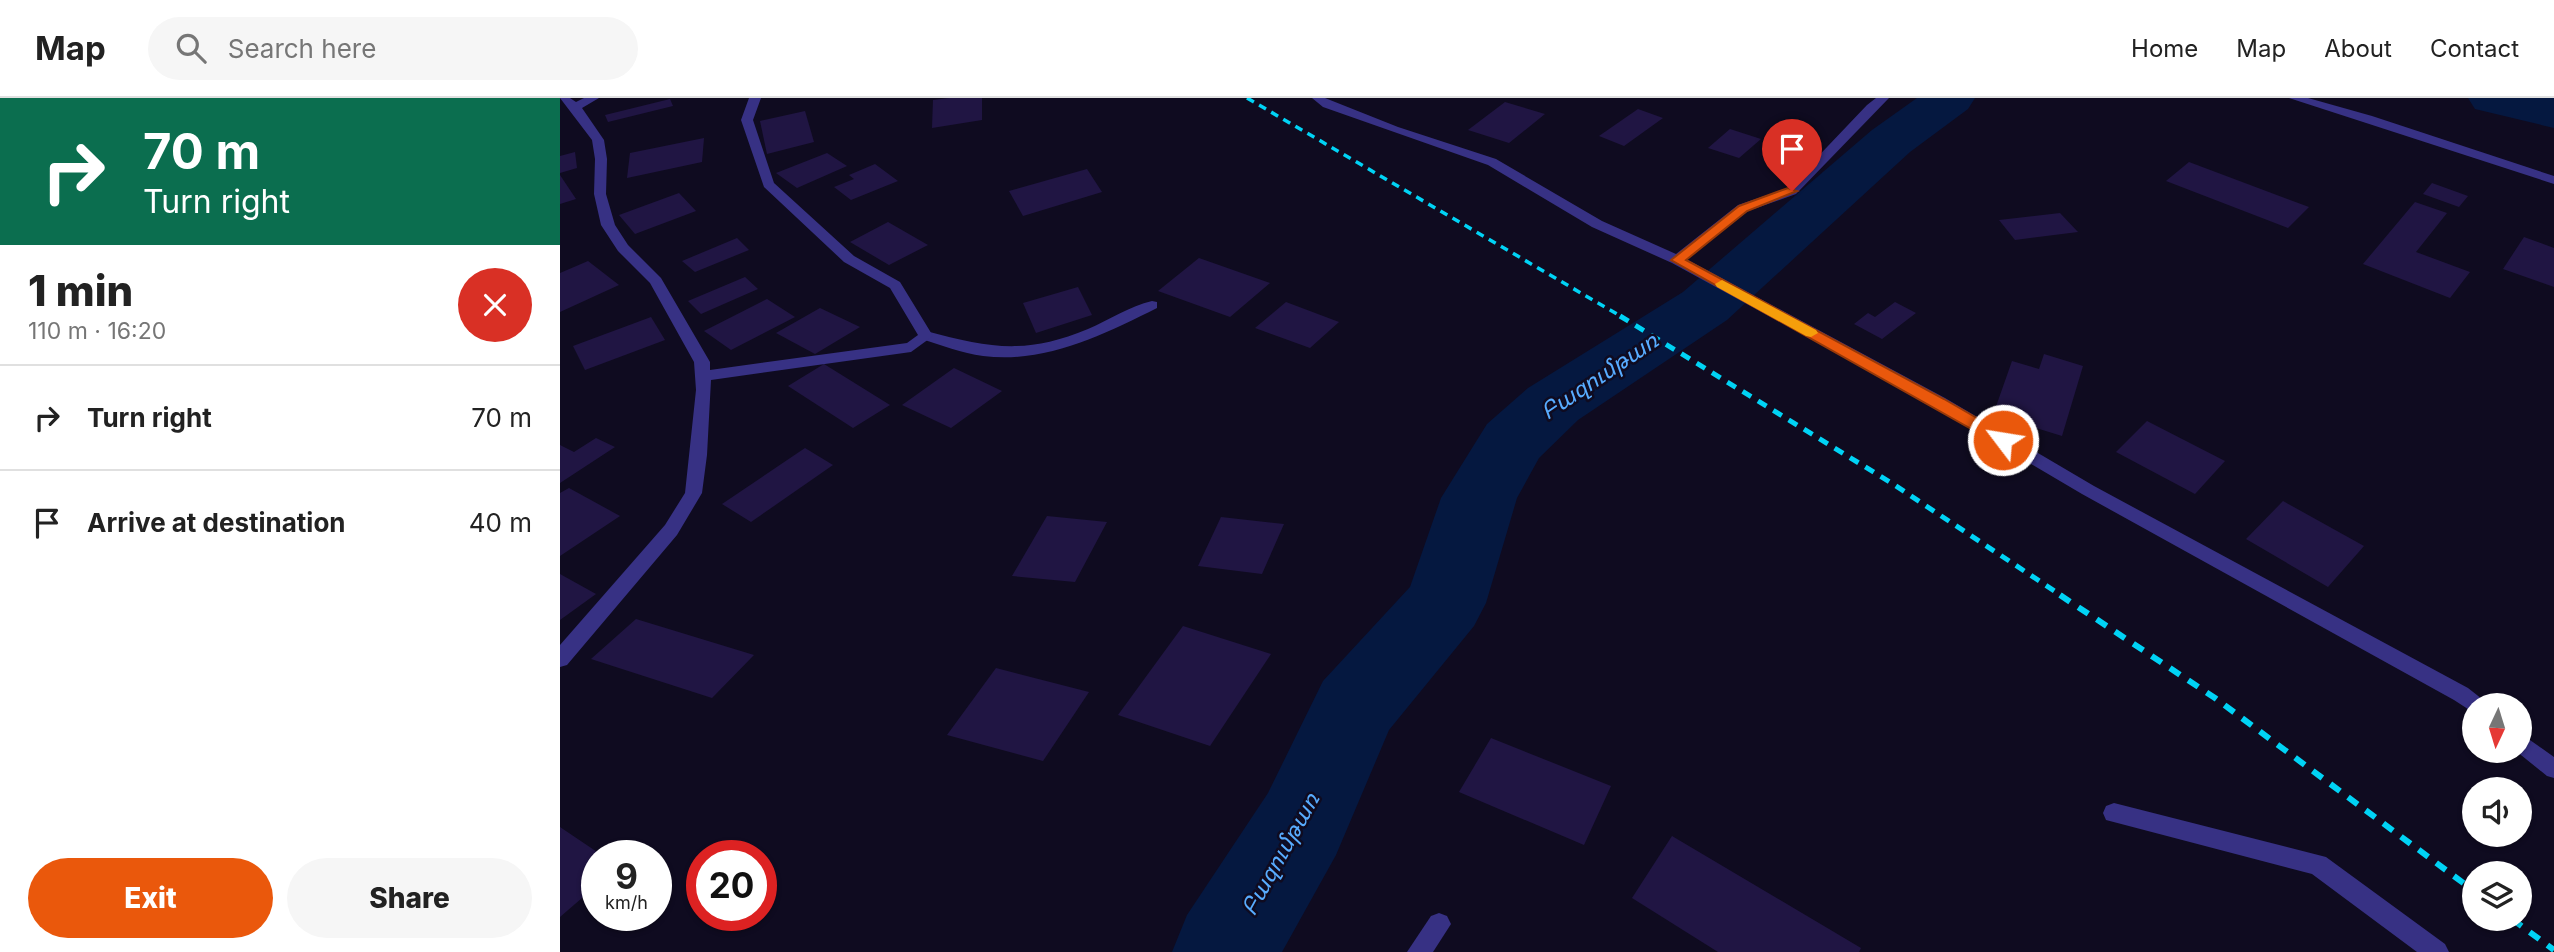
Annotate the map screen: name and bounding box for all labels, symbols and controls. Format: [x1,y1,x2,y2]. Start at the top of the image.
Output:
search box [148,17,638,80]
text: Map [35,28,106,68]
icon: search [172,29,210,67]
text: Search here [228,33,376,64]
text: Home [2131,34,2198,63]
text: Map [2236,34,2286,63]
text: About [2324,34,2392,63]
text: Contact [2430,34,2519,63]
pin [1762,119,1822,191]
text: 70 m [143,122,260,181]
icon: right [28,126,119,217]
icon: arrive [1773,130,1811,168]
text: Turn right [143,182,290,221]
text: 1 min [28,265,133,316]
button: close [458,268,532,342]
text: 110 m · 16:20 [28,317,166,345]
water label: Բազումթառ [1535,326,1664,426]
icon: right [28,399,66,437]
text: Turn right [87,402,212,433]
text: 70 m [471,402,532,433]
position arrow [1966,403,2040,477]
icon: arrive [28,504,66,542]
text: Arrive at destination [87,507,346,538]
text: 40 m [469,507,532,538]
north arrow [2462,693,2532,763]
map controls [2462,693,2532,931]
button: sound [2462,777,2532,847]
water label: Բազումթառ [1235,787,1326,920]
speed limit sign: 20 [686,840,777,931]
text: 9 [615,855,638,897]
button: Exit [28,858,273,938]
button: Share [287,858,532,938]
button: layers [2462,861,2532,931]
text: km/h [605,892,648,913]

